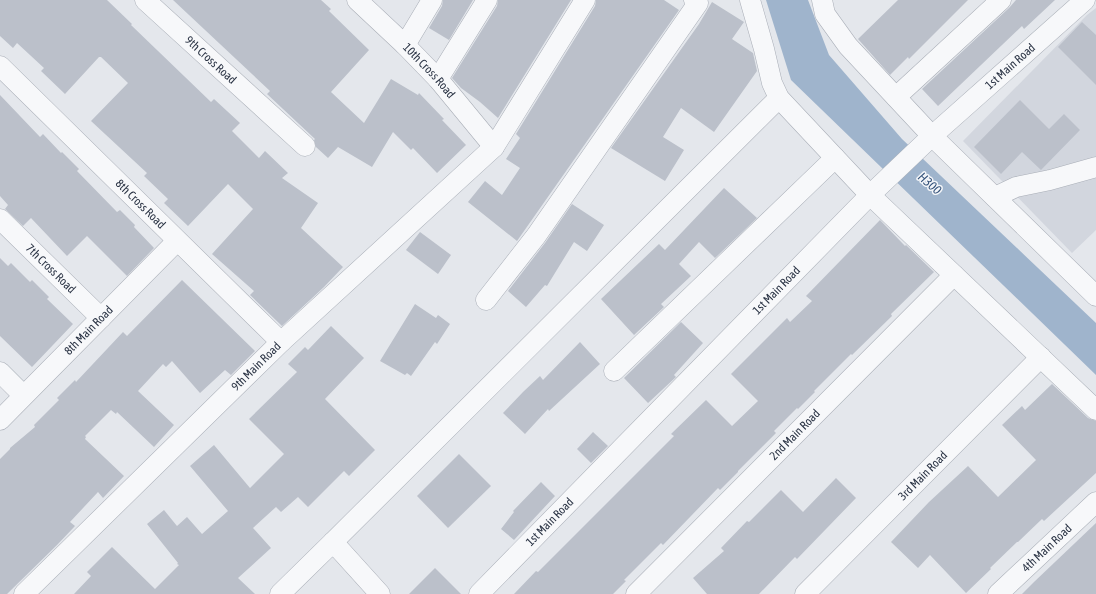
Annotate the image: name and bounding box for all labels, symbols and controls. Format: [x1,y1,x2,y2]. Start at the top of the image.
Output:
street label: 9th Cross Road [182,33,239,87]
street label: 10th Cross Road [400,40,458,101]
street label: 1st Main Road [983,41,1038,92]
water label: H300 [915,169,944,198]
street label: 8th Cross Road [113,177,168,232]
street label: 7th Cross Road [23,241,79,296]
street label: 1st Main Road [750,263,803,317]
street label: 8th Main Road [61,303,116,358]
street label: 9th Main Road [229,339,284,394]
street label: 2nd Main Road [767,406,823,463]
street label: 3rd Main Road [896,448,950,503]
street label: 1st Main Road [523,495,576,549]
street label: 4th Main Road [1019,521,1075,575]

